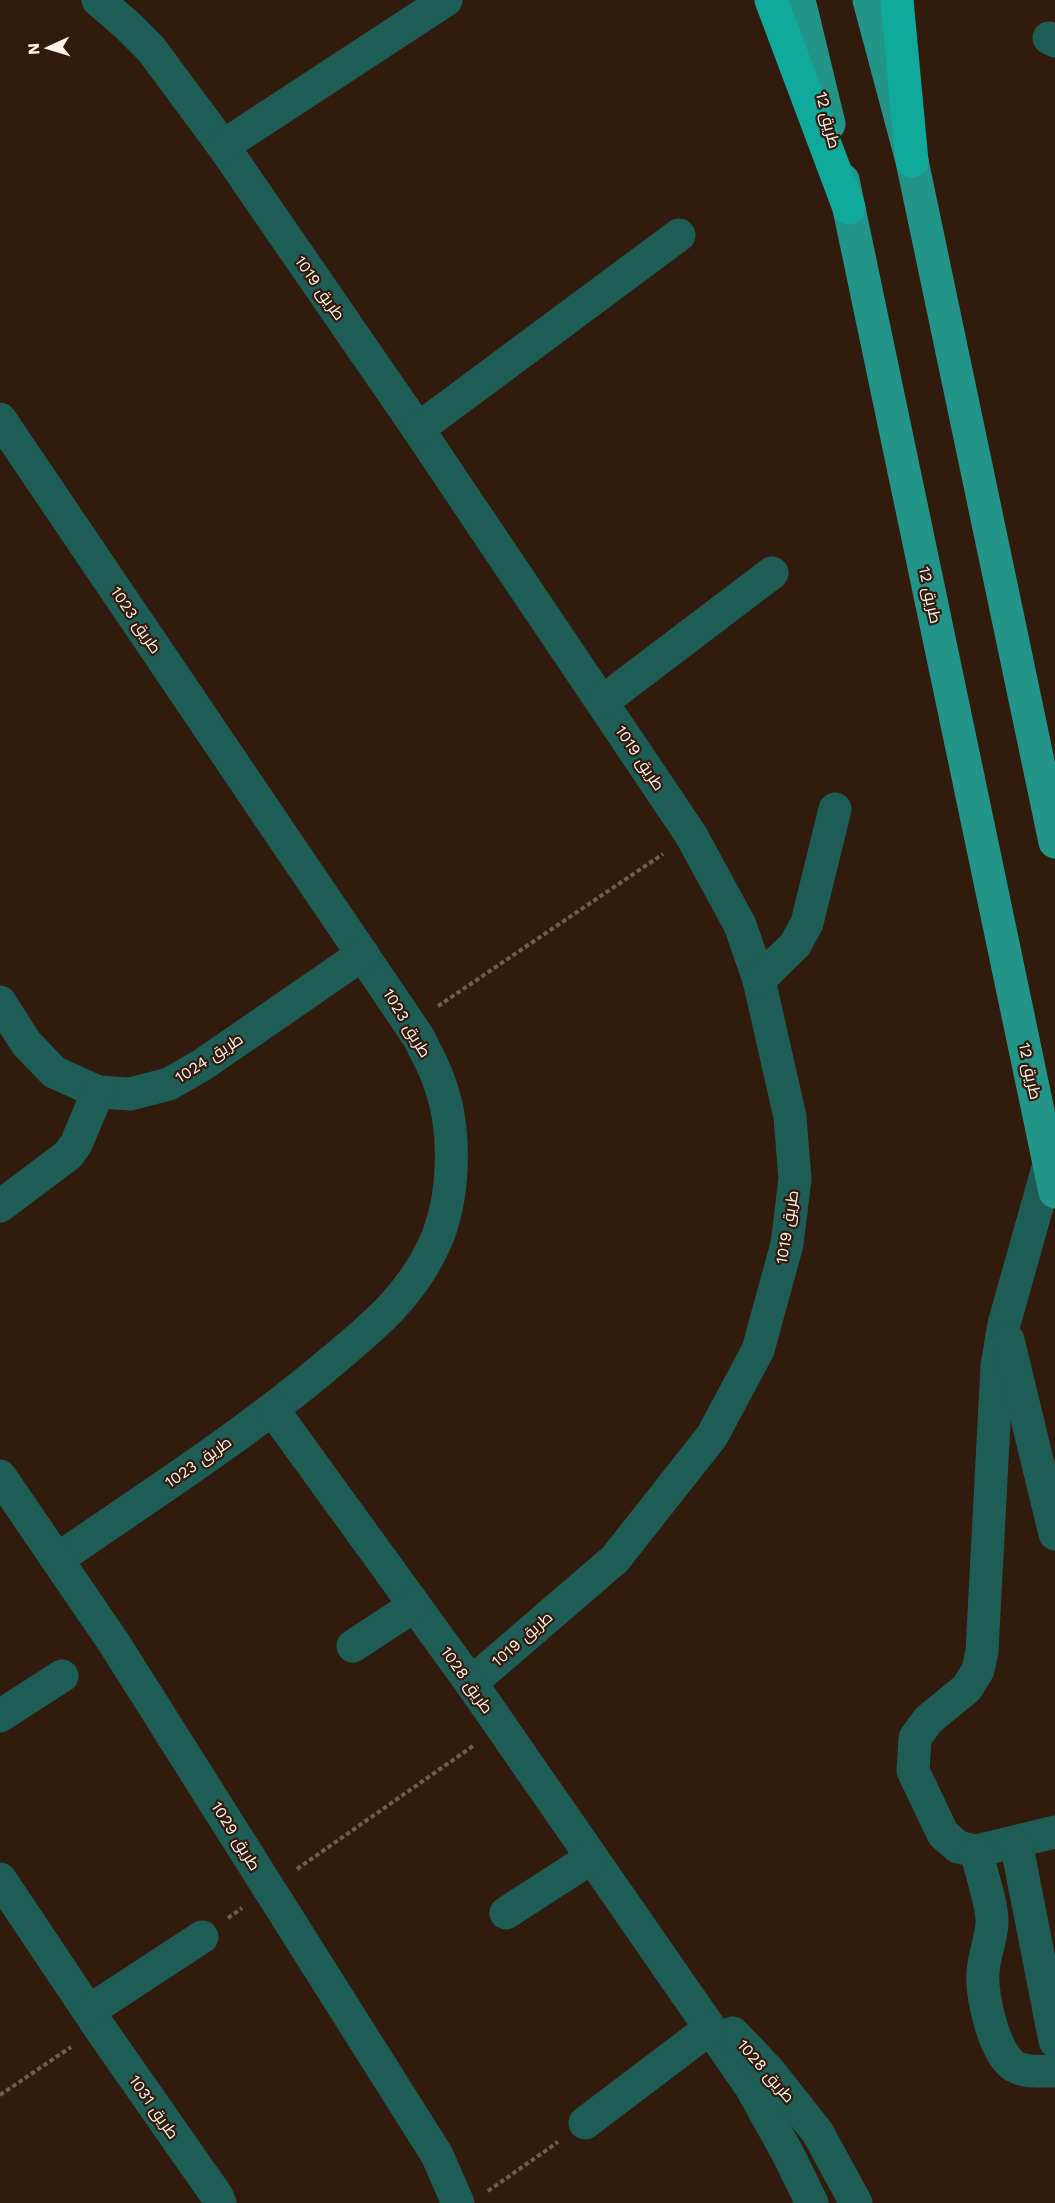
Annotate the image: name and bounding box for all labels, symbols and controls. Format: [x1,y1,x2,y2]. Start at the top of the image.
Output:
north arrow [18,18,78,78]
text: N [24,42,43,56]
street label: طريق 12 [811,90,844,150]
street label: طريق 1019 [290,252,349,324]
street label: طريق 12 [914,565,945,625]
street label: طريق 1023 [106,583,165,658]
street label: طريق 1019 [611,722,669,795]
street label: طريق 1023 [378,985,435,1061]
street label: طريق 1024 [172,1029,247,1088]
street label: طريق 12 [1014,1041,1045,1101]
street label: طريق 1019 [772,1189,803,1265]
street label: طريق 1023 [161,1432,236,1493]
street label: طريق 1019 [488,1607,557,1671]
street label: طريق 1028 [436,1643,497,1718]
street label: طريق 1029 [207,1798,265,1874]
street label: طريق 1028 [733,2036,799,2107]
street label: طريق 1031 [124,2071,183,2143]

